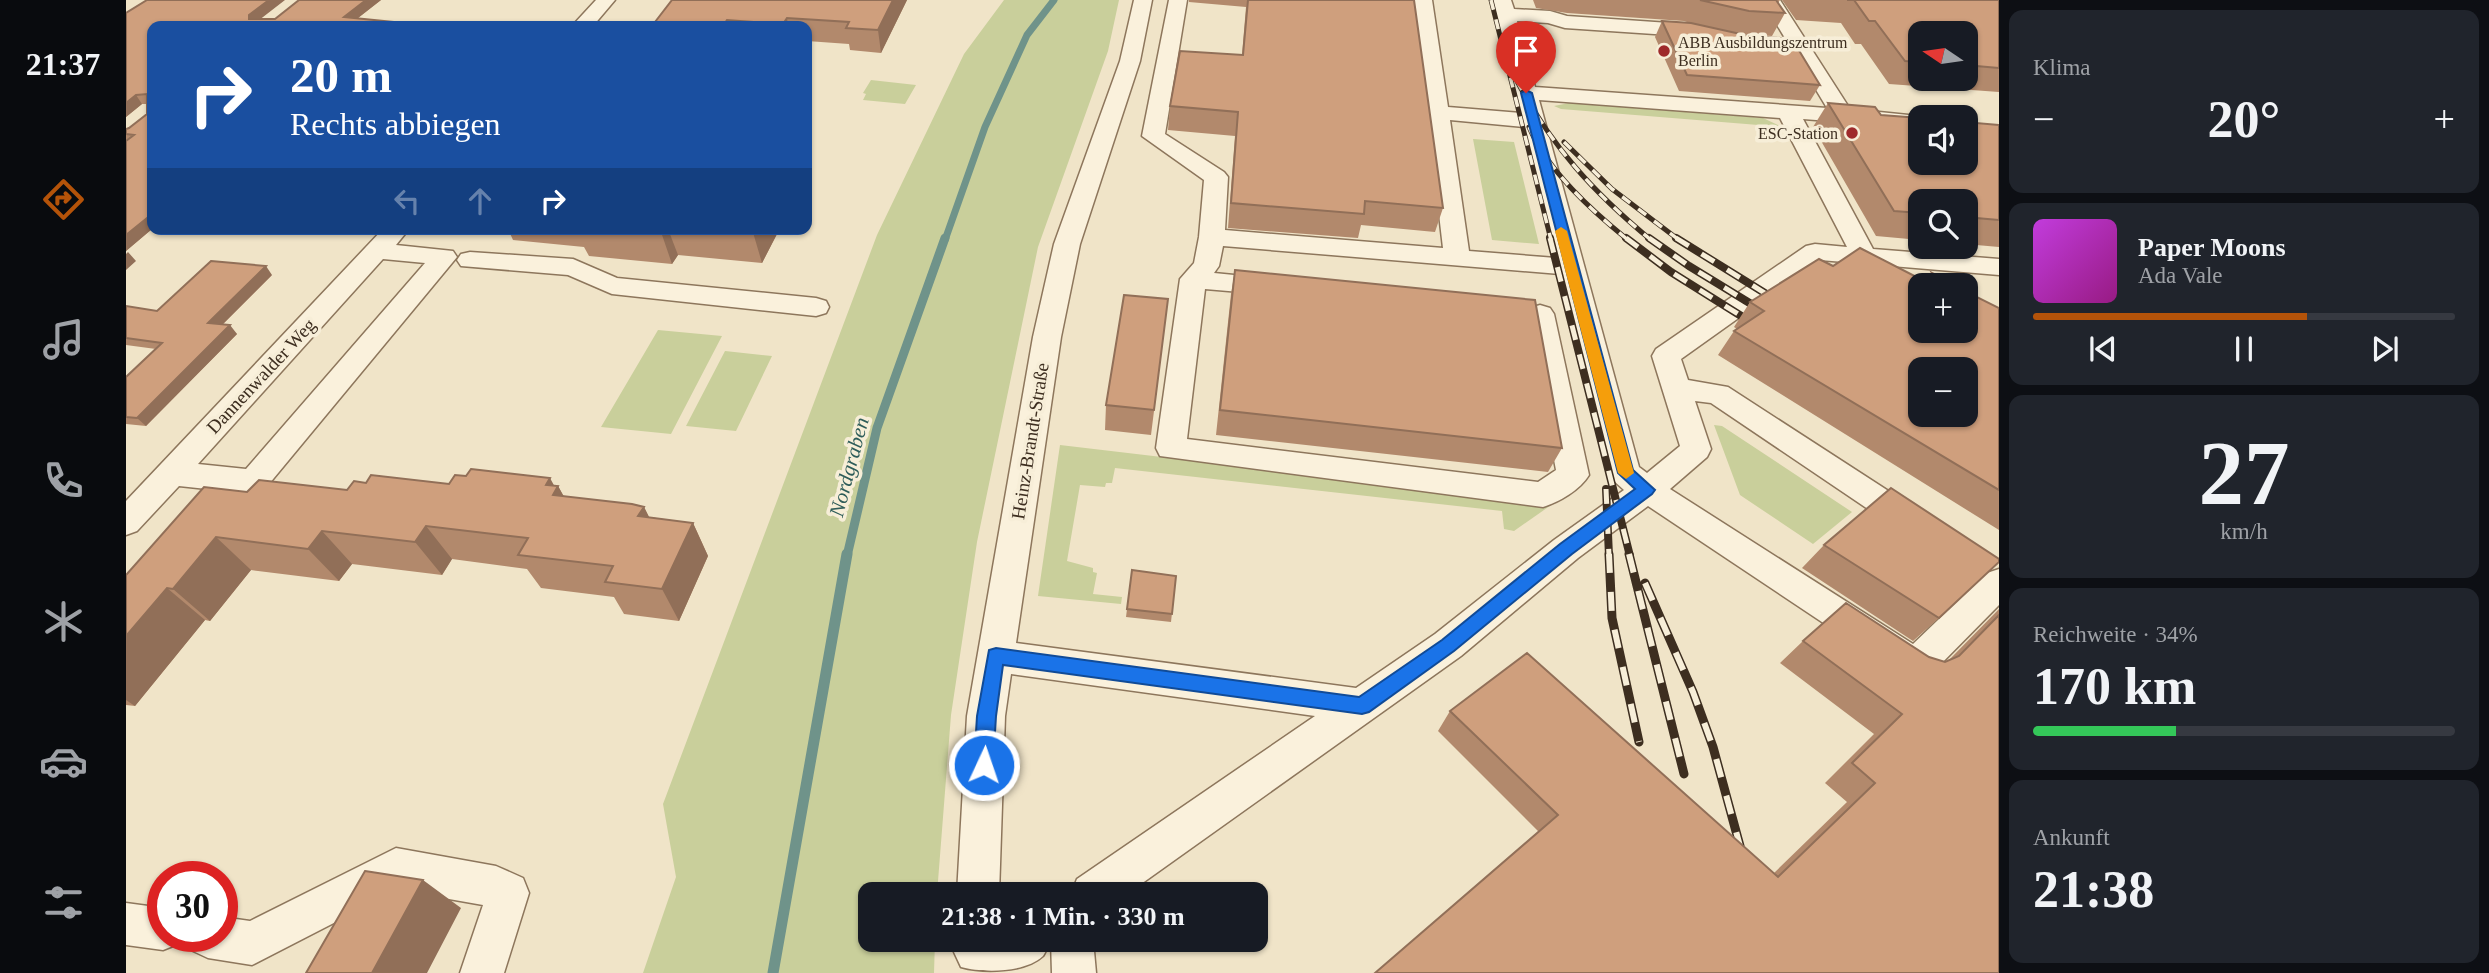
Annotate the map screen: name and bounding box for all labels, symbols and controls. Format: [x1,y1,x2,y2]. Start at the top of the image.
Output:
pin [1496,21,1556,93]
north arrow [1908,21,1978,91]
map controls [1908,21,1978,427]
icon: arrive [1507,32,1545,70]
place label: ABB Ausbildungszentrum Berlin [1678,34,1848,69]
marker: ABB Ausbildungszentrum Berlin [1656,43,1672,59]
text: 21:37 [26,46,100,82]
text: 20 m [290,48,392,103]
icon: right [175,49,266,140]
text: Klima [2033,55,2091,80]
text: 20° [2208,91,2280,148]
text: − [2033,98,2054,140]
text: + [2434,98,2455,140]
button: sound [1908,105,1978,175]
text: Rechts abbiegen [290,106,501,142]
place label: ESC-Station [1758,125,1838,142]
marker: ESC-Station [1844,125,1860,141]
icon: directions [39,175,88,224]
icon: left [388,182,426,220]
icon: ahead [461,182,499,220]
icon: right [534,182,572,220]
button: search [1908,189,1978,259]
text: Paper Moons [2138,233,2286,262]
text: Ada Vale [2138,263,2223,288]
button: + [1908,273,1978,343]
street label: Dannenwalder Weg [202,314,320,438]
icon: music [39,315,88,364]
icon: previous [2084,330,2122,368]
icon: pause [2225,330,2263,368]
icon: next [2366,330,2404,368]
button: − [1908,357,1978,427]
street label: Heinz-Brandt-Straße [1007,361,1053,521]
water label: Nordgraben [824,415,874,520]
text: 27 [2199,423,2290,524]
icon: phone [39,456,88,505]
text: km/h [2220,519,2268,544]
icon: climate [39,597,88,646]
text: Reichweite · 34% [2033,622,2198,647]
text: 170 km [2033,658,2196,715]
position arrow [947,728,1021,802]
icon: car [39,737,88,786]
text: Ankunft [2033,825,2110,850]
speed limit sign: 30 [147,861,238,952]
text: 21:38 [2033,861,2154,918]
icon: filters [39,878,88,927]
text: 21:38 · 1 Min. · 330 m [941,902,1185,931]

